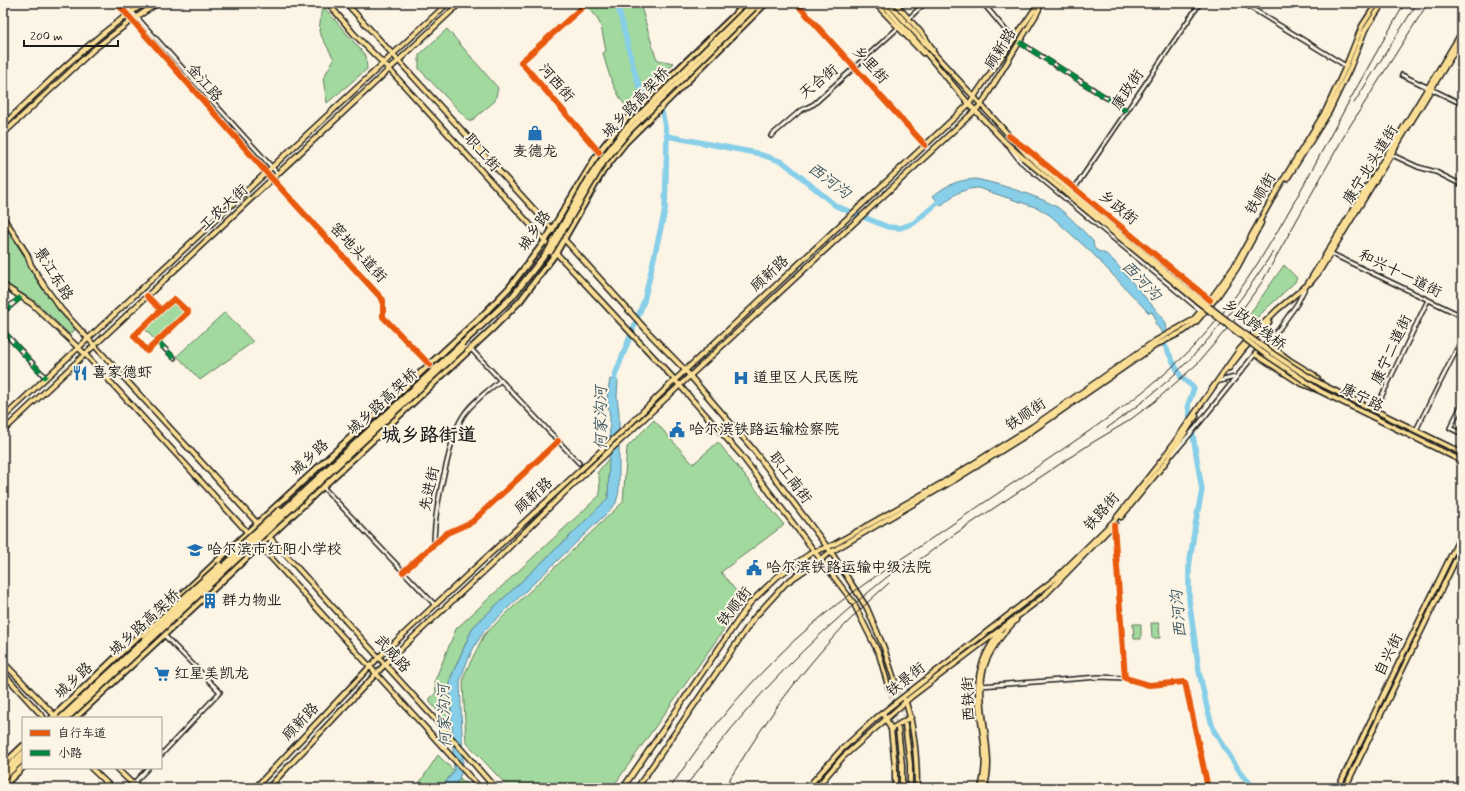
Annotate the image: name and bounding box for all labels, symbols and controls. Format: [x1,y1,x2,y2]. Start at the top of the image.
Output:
scale bar [24,22,118,48]
street label: 顾新路 [981,25,1021,73]
text: 200 m [30,29,63,45]
street label: 乡里街 [848,42,892,88]
street label: 金江路 [182,59,226,107]
street label: 河西街 [534,59,578,107]
street label: 天合街 [795,60,843,104]
street label: 城乡路高架桥 [598,63,674,143]
street label: 康政街 [1107,66,1149,114]
street label: 康宁北头道街 [1339,122,1403,208]
shop icon: 麦德龙 [526,124,544,142]
street label: 职工街 [460,130,504,176]
place label: 麦德龙 [512,142,558,162]
water label: 西河沟 [804,158,856,205]
street label: 铁顺街 [1241,170,1281,218]
street label: 工农大街 [195,180,253,236]
street label: 乡政街 [1094,186,1142,230]
street label: 城乡路 [514,207,556,255]
street label: 窑地头道街 [325,219,391,287]
street label: 景江东路 [29,243,77,305]
street label: 和兴十一道街 [1355,245,1445,303]
street label: 顾新路 [747,251,793,297]
water label: 西河沟 [1117,256,1167,307]
street label: 乡政跨线桥 [1218,294,1290,356]
street label: 康宁二道街 [1367,312,1417,388]
place label: 喜家德虾 [92,363,152,383]
restaurant icon: 喜家德虾 [71,364,89,382]
street label: 城乡路高架桥 [343,364,423,440]
place label: 道里区人民医院 [753,368,858,388]
hospital icon: 道里区人民医院 [732,369,750,387]
street label: 康宁路 [1337,379,1387,417]
water label: 何家沟河 [591,383,612,450]
street label: 铁顺街 [1002,394,1050,436]
place label: 哈尔滨铁路运输检察院 [689,420,839,440]
public building icon: 哈尔滨铁路运输检察院 [668,421,686,439]
district label: 城乡路街道 [381,423,477,448]
street label: 城乡路 [287,435,333,481]
street label: 职工南街 [764,448,816,508]
street label: 先进街 [416,465,444,513]
street label: 顾新路 [511,473,557,519]
street label: 铁路街 [1080,489,1124,535]
place label: 哈尔滨市红阳小学校 [207,540,342,560]
school or university icon: 哈尔滨市红阳小学校 [186,541,204,559]
place label: 哈尔滨铁路运输中级法院 [766,558,931,578]
public building icon: 哈尔滨铁路运输中级法院 [745,559,763,577]
street label: 铁顺街 [713,583,757,631]
street label: 城乡路高架桥 [105,585,185,661]
water label: 西河沟 [1166,587,1192,639]
place label: 群力物业 [222,591,282,611]
building icon: 群力物业 [201,592,219,610]
street label: 自兴街 [1370,630,1408,680]
street label: 武威路 [370,631,414,677]
street label: 城乡路 [51,658,97,704]
street label: 铁景街 [882,658,930,702]
place label: 红星美凯龙 [174,664,249,684]
supermarket icon: 红星美凯龙 [153,665,171,683]
street label: 西铁街 [958,676,980,722]
water label: 何家沟河 [433,681,457,748]
street label: 顾新路 [278,699,324,745]
legend [22,717,162,769]
text: 自行车道 [58,726,106,742]
text: 小路 [58,746,82,762]

